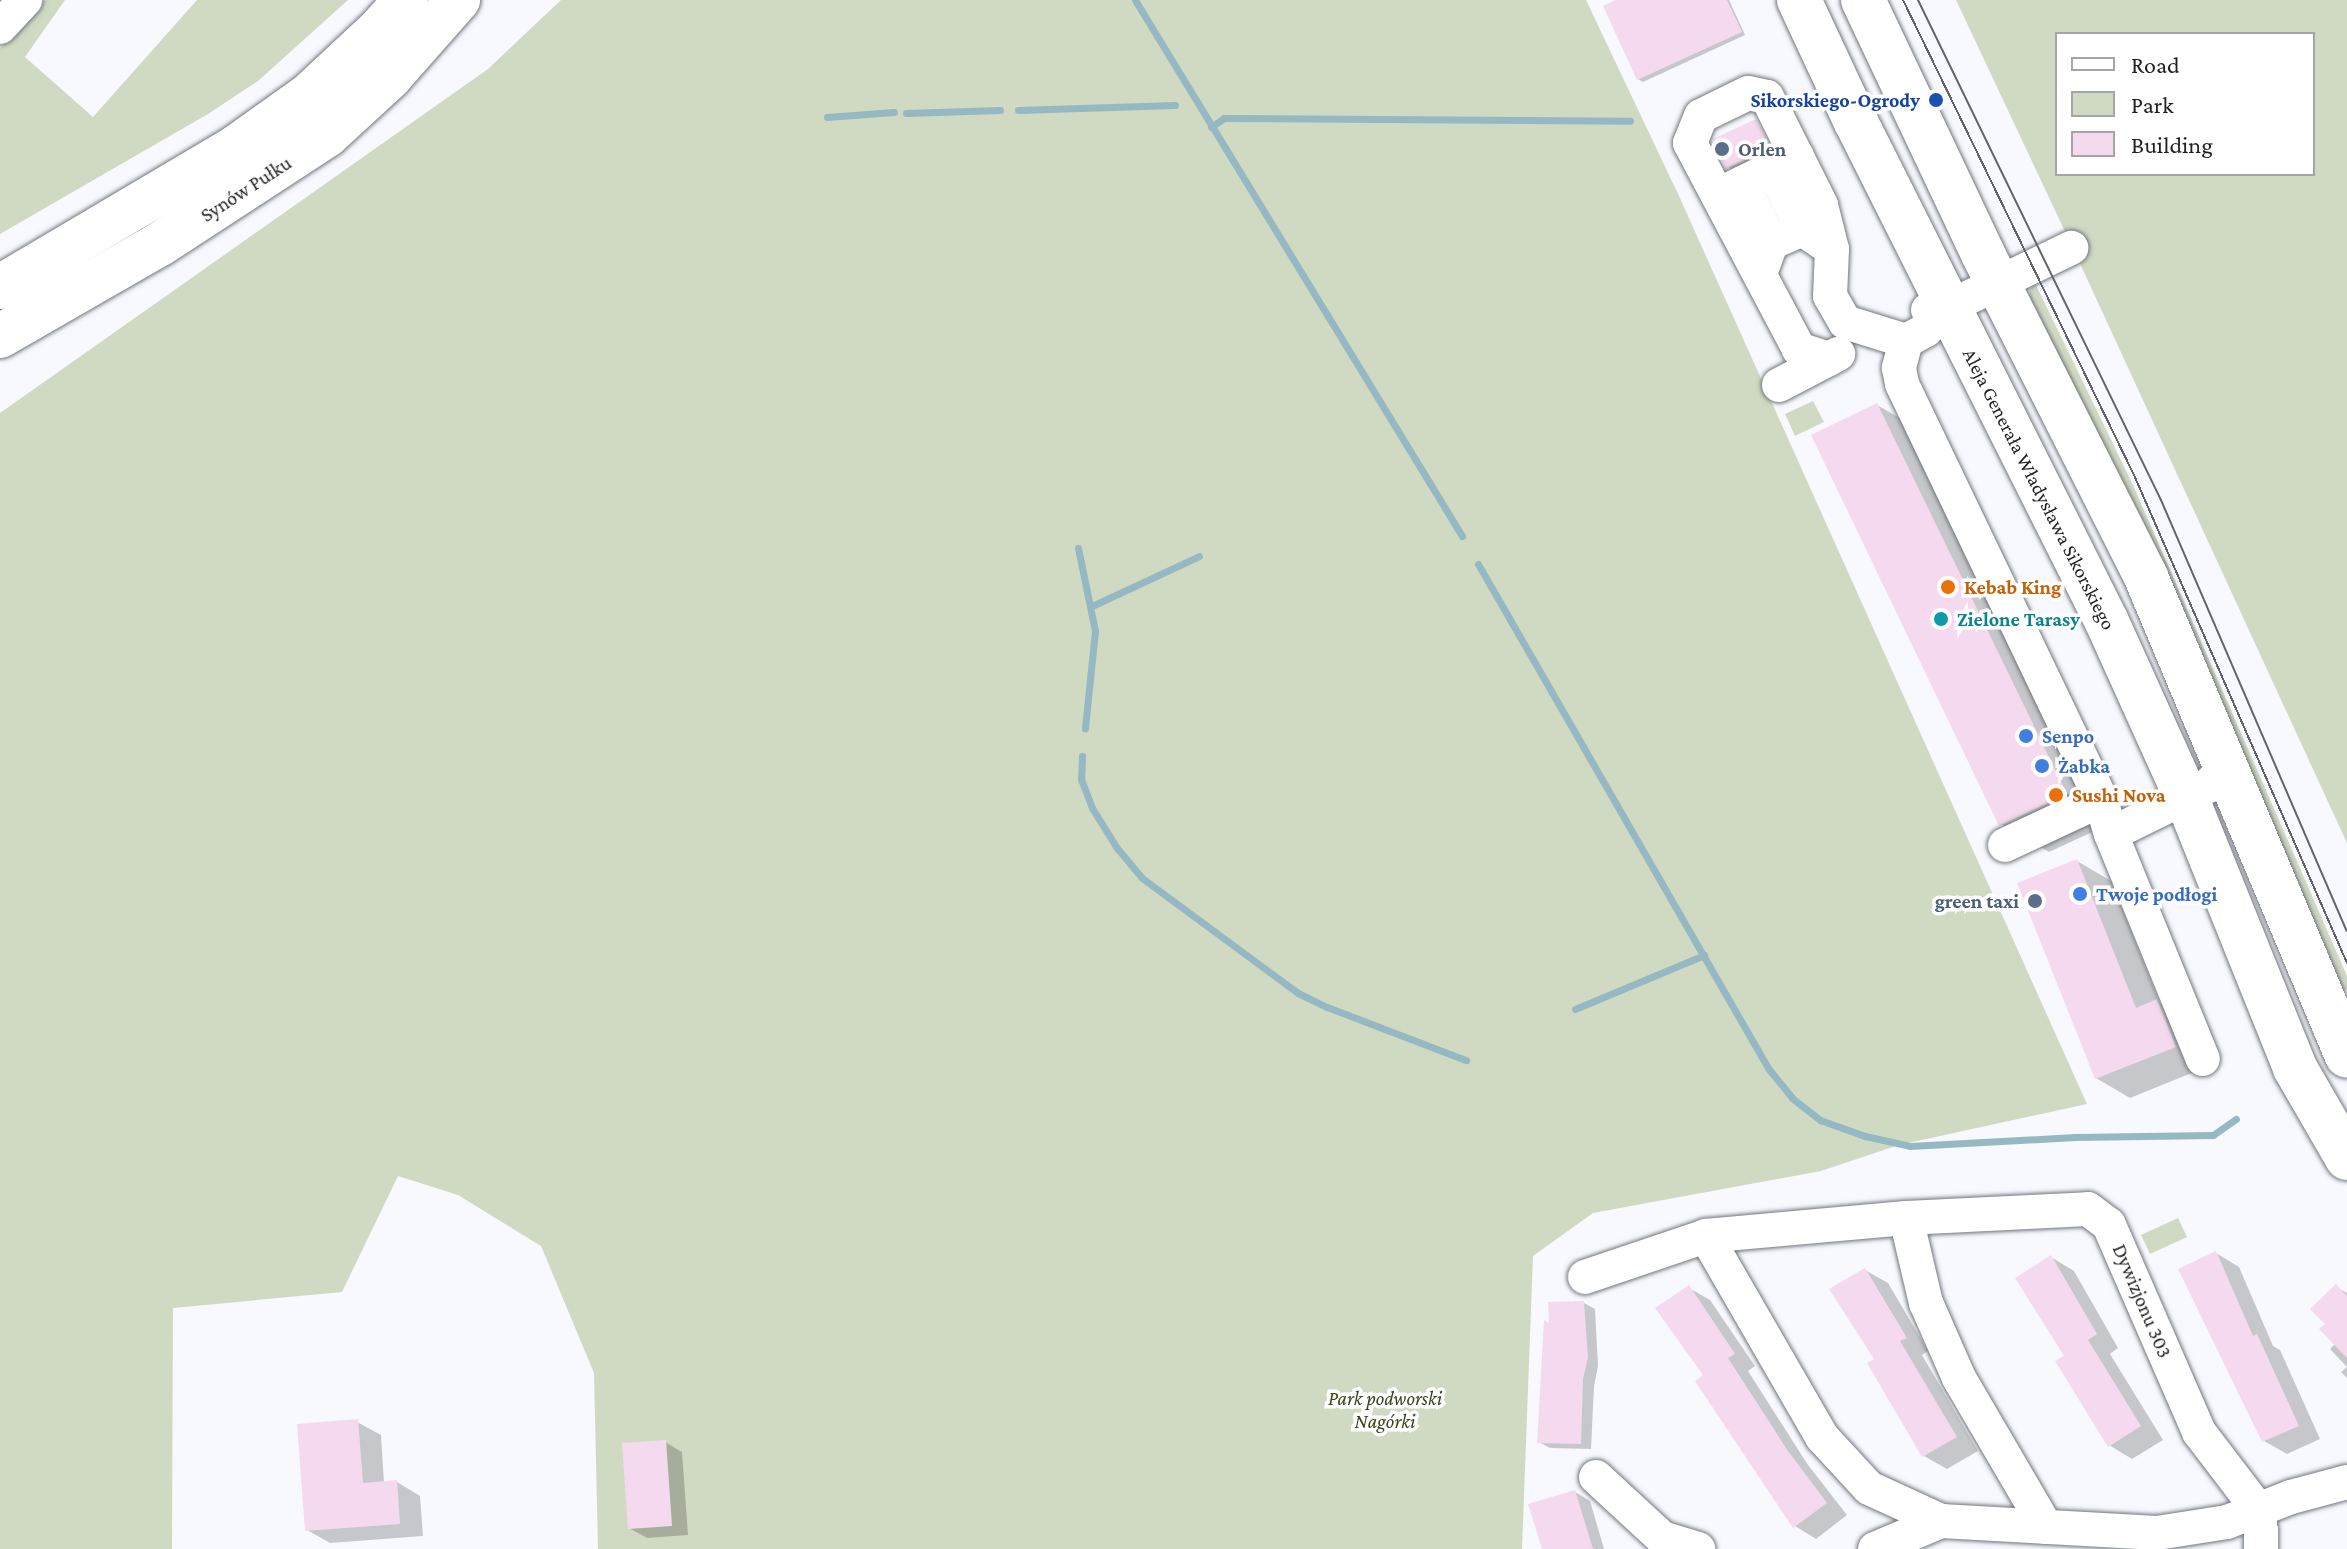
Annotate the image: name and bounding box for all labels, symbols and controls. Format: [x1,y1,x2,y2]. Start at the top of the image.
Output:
legend [2055,32,2315,176]
text: Road [2131,51,2180,78]
place label: Sikorskiego-Ogrody [1750,88,1920,112]
marker: Sikorskiego-Ogrody [1927,91,1945,109]
text: Park [2131,91,2174,118]
text: Building [2131,131,2213,158]
place label: Orlen [1738,137,1786,161]
marker: Orlen [1713,140,1731,158]
street label: Synów Pułku [196,151,296,227]
street label: Aleja Generała Władysława Sikorskiego [1957,344,2121,634]
place label: Kebab King [1964,575,2061,599]
marker: Kebab King [1939,578,1957,596]
place label: Zielone Tarasy [1957,607,2080,631]
marker: Zielone Tarasy [1932,610,1950,628]
place label: Senpo [2042,724,2094,748]
marker: Senpo [2017,727,2035,745]
place label: Żabka [2058,754,2110,778]
marker: Żabka [2033,757,2051,775]
place label: Sushi Nova [2072,783,2166,807]
marker: Sushi Nova [2047,786,2065,804]
place label: Twoje podłogi [2096,882,2217,906]
marker: Twoje podłogi [2071,885,2089,903]
place label: green taxi [1935,889,2019,913]
marker: green taxi [2026,892,2044,910]
street label: Dywizjonu 303 [2107,1241,2177,1361]
park label: Park podworski Nagórki [1328,1387,1442,1434]

